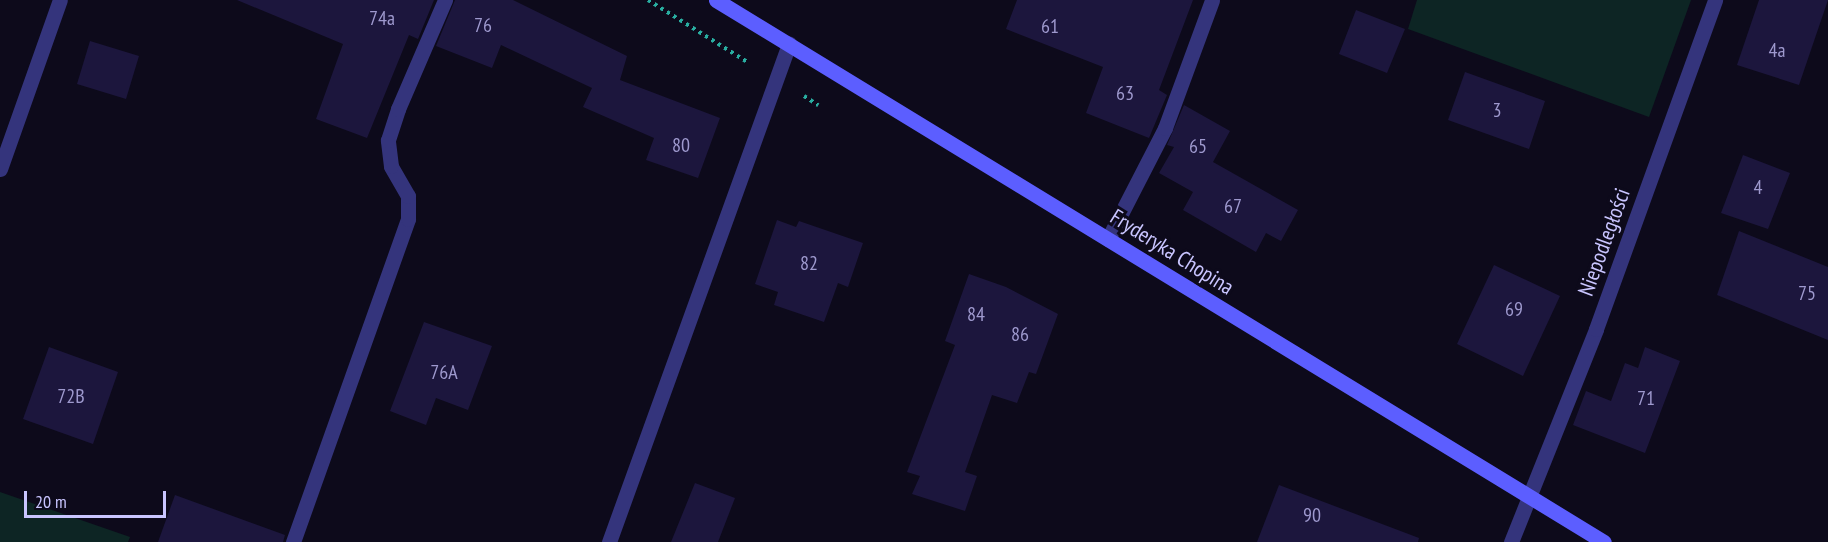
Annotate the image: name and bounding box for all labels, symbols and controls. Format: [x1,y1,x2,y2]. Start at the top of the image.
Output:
house number: 74a [369,6,395,30]
house number: 76 [474,13,492,37]
house number: 61 [1041,14,1059,38]
house number: 4a [1769,38,1785,62]
house number: 63 [1116,81,1134,105]
house number: 3 [1493,98,1501,122]
house number: 80 [672,133,690,157]
house number: 65 [1189,134,1207,158]
house number: 4 [1754,175,1762,199]
street label: Niepodległości [1572,185,1636,299]
house number: 67 [1224,194,1242,218]
street label: Fryderyka Chopina [1105,204,1239,300]
house number: 82 [800,251,818,275]
house number: 75 [1798,281,1816,305]
house number: 69 [1505,297,1523,321]
house number: 84 [967,302,985,326]
house number: 86 [1011,322,1029,346]
house number: 76A [430,360,458,384]
house number: 72B [57,384,85,408]
house number: 71 [1637,386,1655,410]
scale bar [27,479,170,517]
text: 20 m [35,490,67,513]
house number: 90 [1303,503,1321,527]

